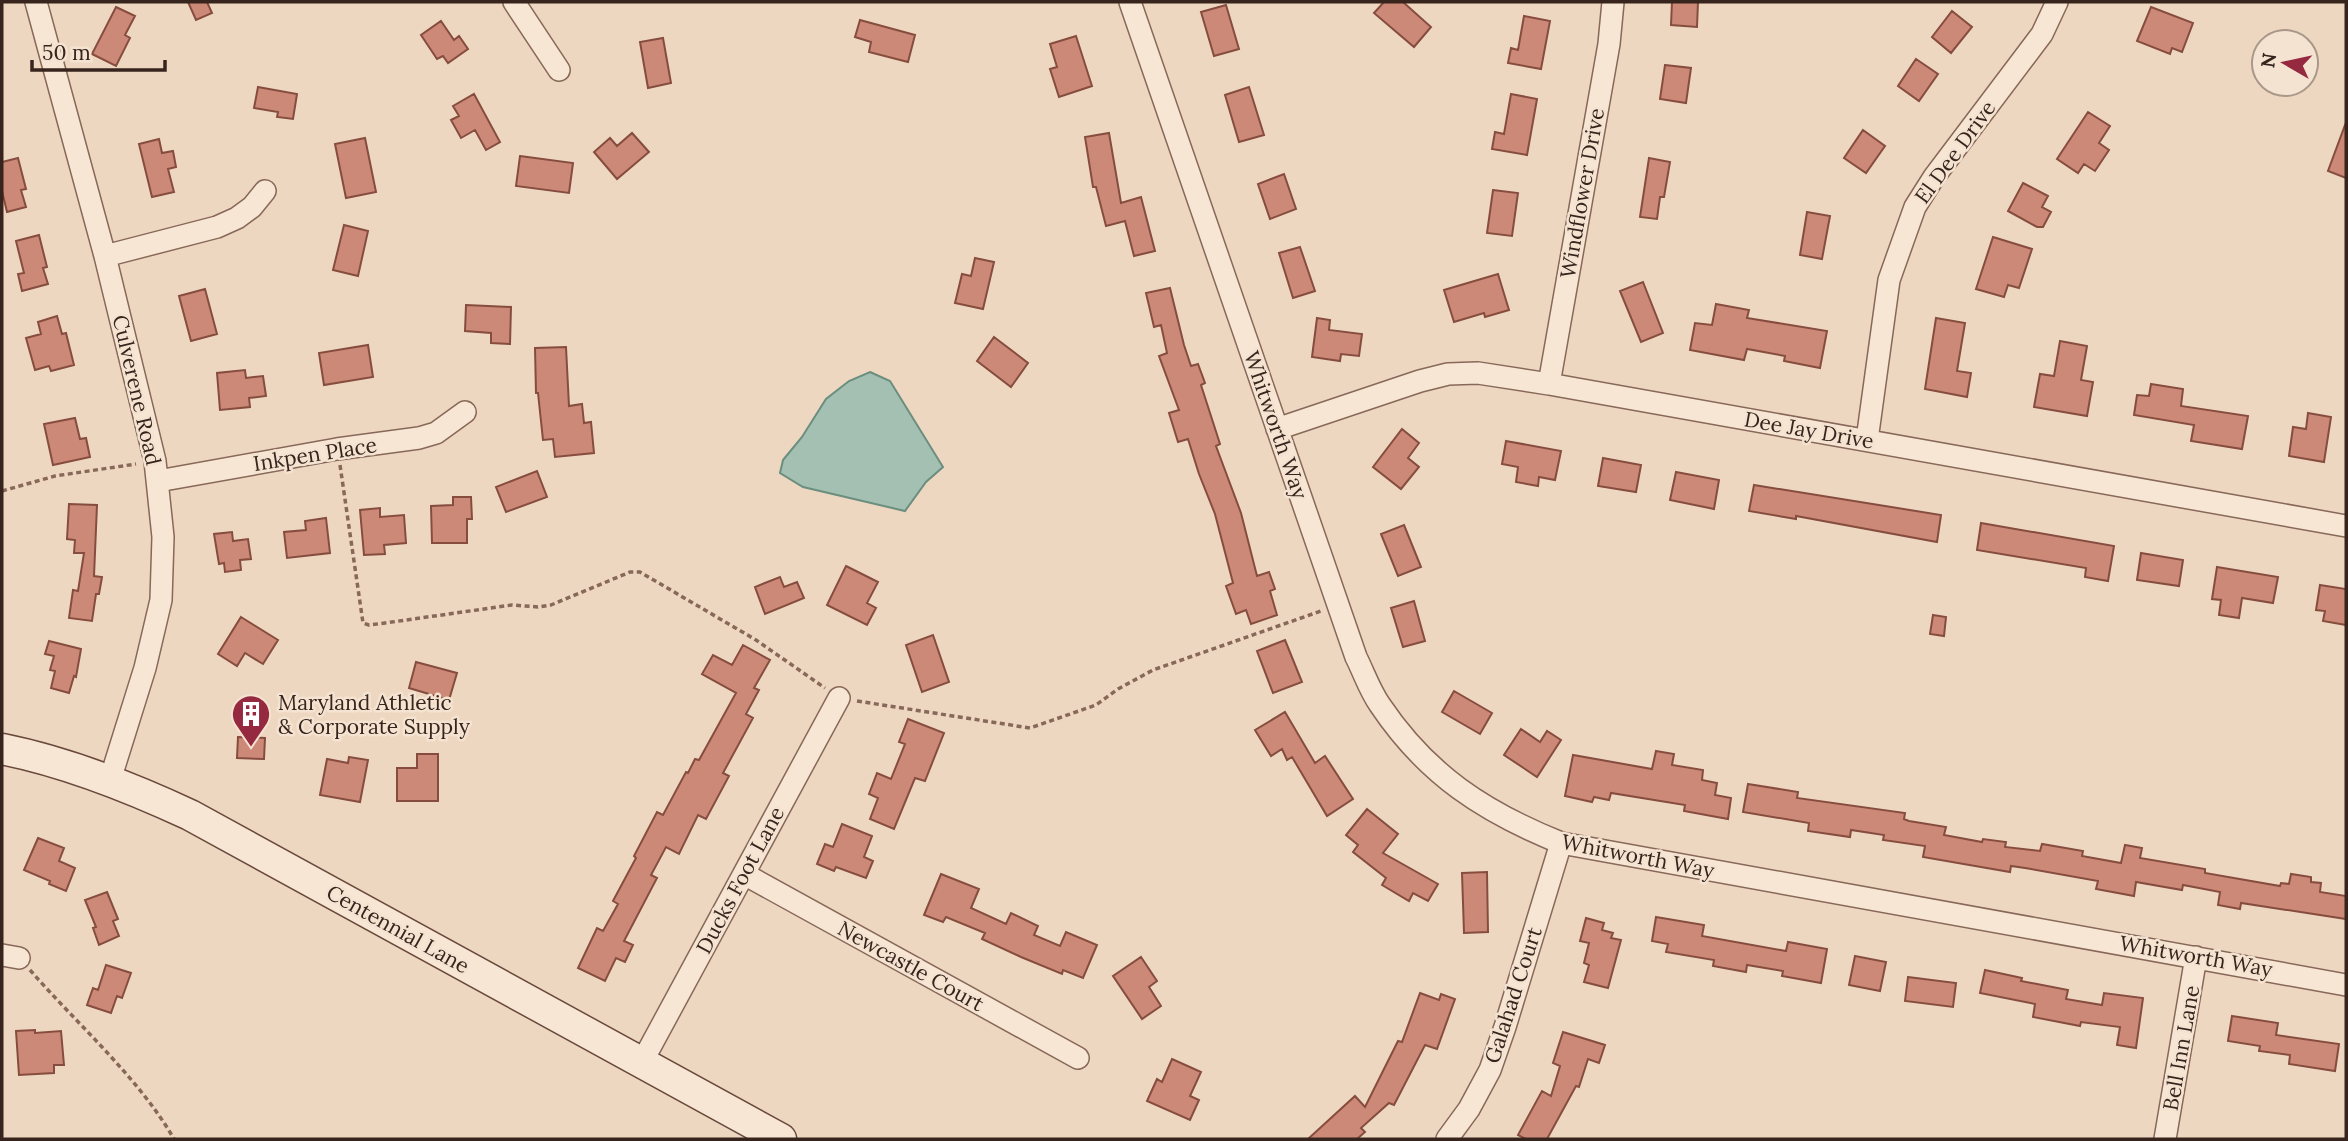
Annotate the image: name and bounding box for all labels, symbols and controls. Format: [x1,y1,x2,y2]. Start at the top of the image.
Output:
scale bar [32,28,164,72]
north arrow [2250,28,2320,98]
text: 50 m [42,39,91,66]
text: N [2255,51,2281,69]
street label: El Dee Drive [1909,95,2001,209]
street label: Windflower Drive [1554,106,1610,280]
street label: Culverene Road [107,312,167,468]
street label: Whitworth Way [1238,347,1314,503]
street label: Dee Jay Drive [1742,405,1876,455]
street label: Inkpen Place [251,431,379,477]
place label: Maryland Athletic & Corporate Supply [278,689,470,740]
building icon: Maryland Athletic & Corporate Supply [230,693,272,748]
street label: Ducks Foot Lane [690,802,790,958]
street label: Whitworth Way [1559,828,1717,884]
street label: Centennial Lane [322,879,474,979]
street label: Newcastle Court [833,915,990,1018]
street label: Galahad Court [1478,923,1548,1067]
street label: Whitworth Way [2117,929,2275,983]
street label: Bell Inn Lane [2157,983,2205,1113]

